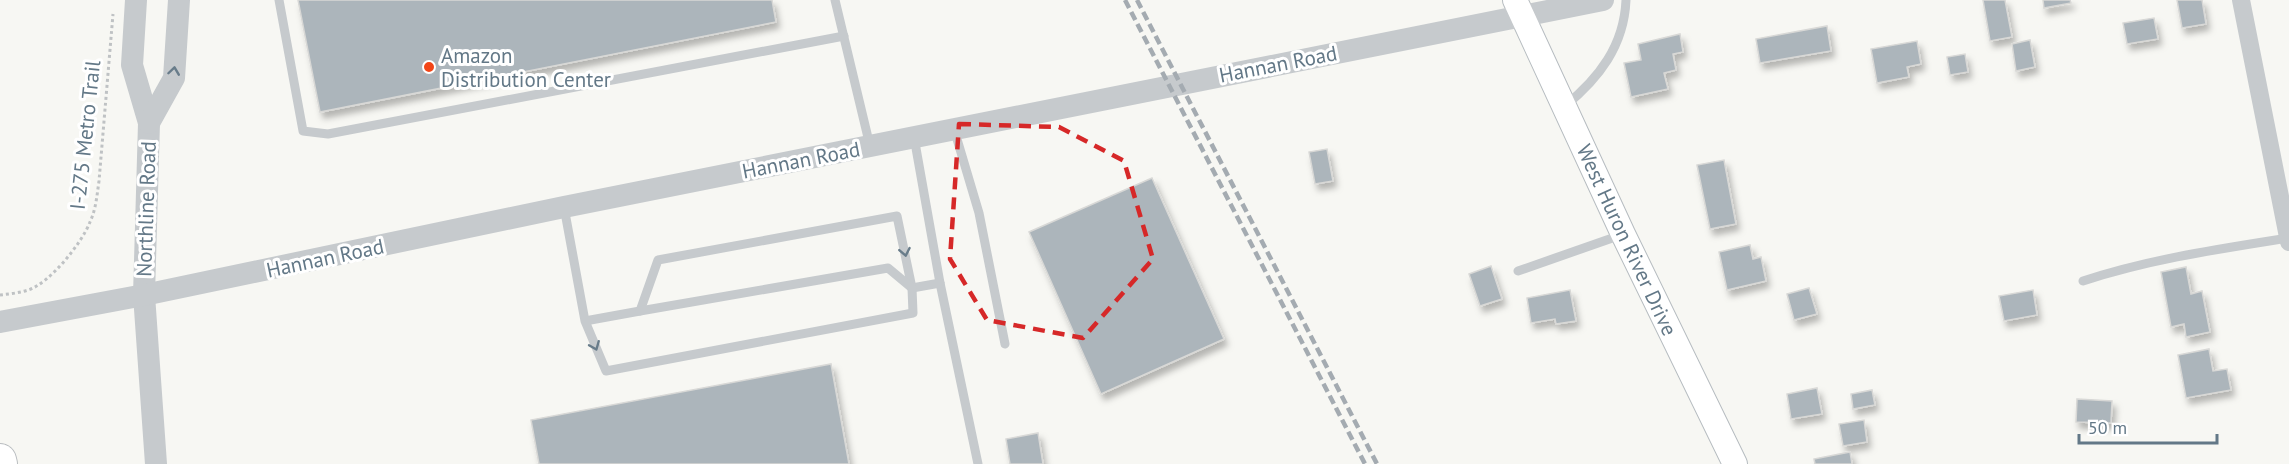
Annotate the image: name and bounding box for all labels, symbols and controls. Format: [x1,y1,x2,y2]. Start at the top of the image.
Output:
street label: Hannan Road [1217,39,1339,89]
place label: Amazon Distribution Center [441,42,611,93]
street label: I-275 Metro Trail [64,59,106,211]
marker: Amazon Distribution Center [422,60,436,74]
one-way arrow [167,66,180,76]
street label: Hannan Road [740,135,862,185]
street label: West Huron River Drive [1571,140,1683,340]
street label: Northline Road [130,141,162,277]
street label: Hannan Road [264,232,386,284]
one-way arrow [898,247,911,257]
one-way arrow [588,340,601,351]
scale bar [2079,407,2217,445]
text: 50 m [2088,416,2127,439]

